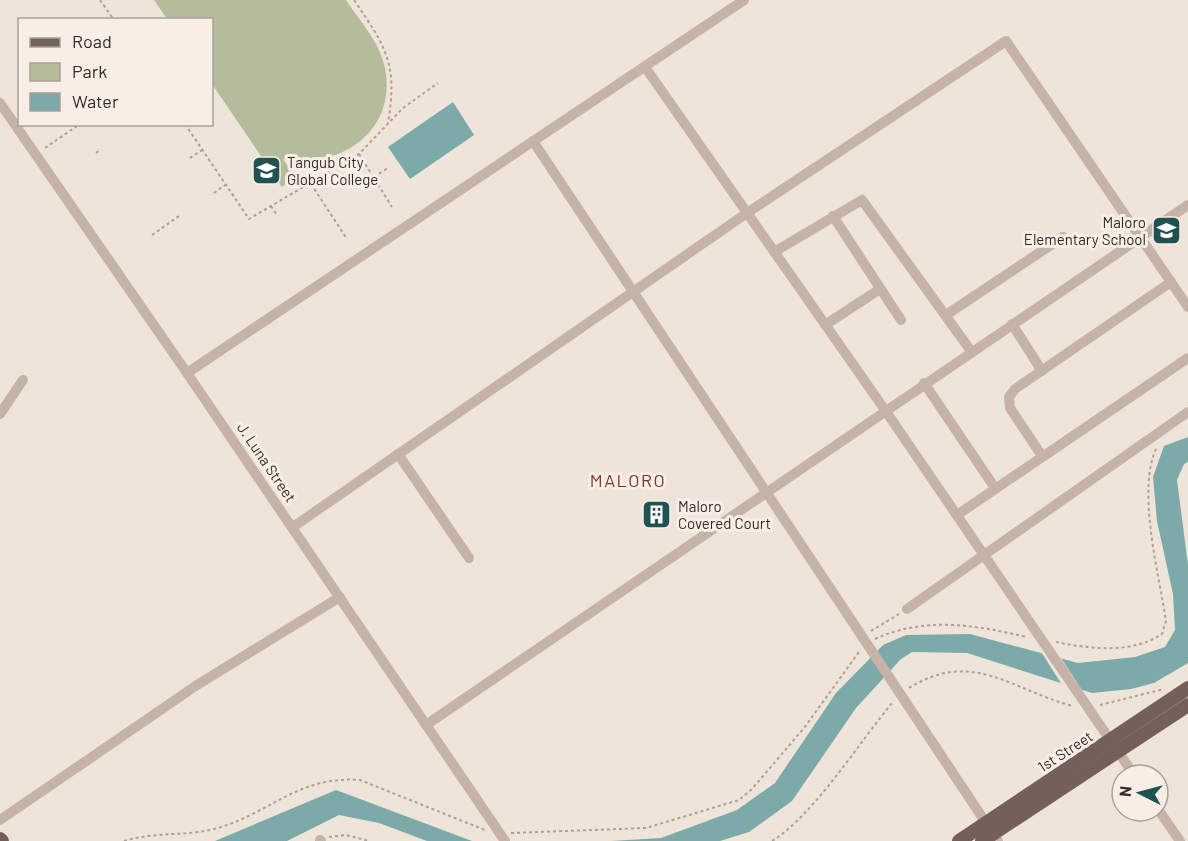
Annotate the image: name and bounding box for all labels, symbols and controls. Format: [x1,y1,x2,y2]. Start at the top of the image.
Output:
legend [18,18,213,126]
text: Road [72,30,112,52]
text: Park [72,60,107,82]
text: Water [72,90,119,112]
place label: Tangub City Global College [287,153,378,188]
school or university icon: Tangub City Global College [250,155,282,187]
place label: Maloro Elementary School [1024,213,1146,248]
school or university icon: Maloro Elementary School [1151,215,1183,247]
street label: J. Luna Street [234,419,300,505]
district label: MALORO [590,469,666,491]
place label: Maloro Covered Court [678,497,771,532]
building icon: Maloro Covered Court [641,499,673,531]
street label: 1st Street [1034,727,1096,775]
north arrow [1110,763,1170,823]
text: N [1115,785,1135,798]

